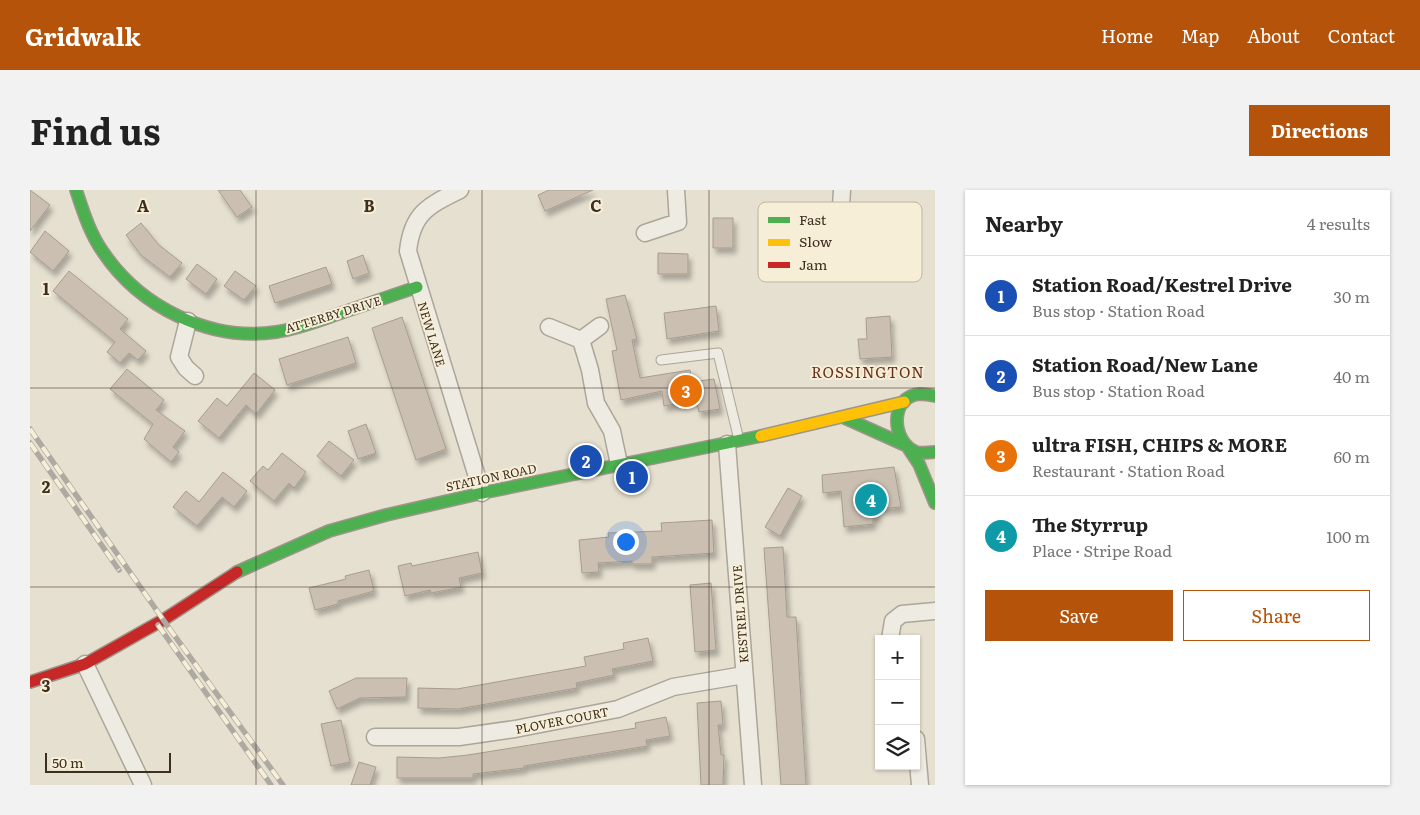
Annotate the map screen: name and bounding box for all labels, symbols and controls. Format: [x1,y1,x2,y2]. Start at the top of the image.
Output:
text: Gridwalk [25,18,141,53]
text: Home [1101,22,1153,49]
text: Map [1181,22,1219,49]
text: About [1247,22,1300,49]
text: Contact [1328,22,1395,49]
text: Find us [30,104,160,156]
button: Directions [1249,105,1390,156]
text: A [137,193,149,217]
text: B [363,193,375,217]
text: C [590,193,602,217]
legend [758,202,922,282]
text: Nearby [985,207,1063,238]
text: Fast [799,209,827,229]
text: 4 results [1307,211,1370,235]
text: Slow [799,231,832,251]
text: Jam [799,254,828,274]
text: Station Road/Kestrel Drive [1032,270,1292,298]
text: 1 [43,276,50,300]
text: 1 [998,284,1004,308]
text: 30 m [1333,284,1370,308]
street label: ATTERBY DRIVE [283,291,384,337]
text: Bus stop · Station Road [1032,298,1205,322]
street label: NEW LANE [414,299,451,369]
text: Station Road/New Lane [1032,350,1258,378]
district label: ROSSINGTON [811,360,925,383]
text: 2 [997,364,1005,388]
text: 40 m [1333,364,1370,388]
pin: 3 [670,372,702,410]
text: Bus stop · Station Road [1032,378,1205,402]
text: ultra FISH, CHIPS & MORE [1032,430,1287,458]
pin: 2 [570,442,602,480]
text: 3 [997,444,1005,468]
text: 60 m [1333,444,1370,468]
pin: 1 [616,458,648,496]
text: Restaurant · Station Road [1032,458,1225,482]
street label: STATION ROAD [444,459,538,495]
text: 2 [42,474,51,498]
pin: 4 [855,481,887,519]
text: The Styrrup [1032,510,1148,538]
text: 4 [996,524,1006,548]
text: 100 m [1326,524,1370,548]
your location [613,529,639,555]
text: Place · Stripe Road [1032,538,1172,562]
street label: KESTREL DRIVE [728,564,752,664]
button: Save [985,590,1173,641]
button: Share [1183,590,1370,641]
map controls [875,635,920,770]
button: + [875,635,920,680]
text: 3 [42,673,51,697]
button: − [875,680,920,725]
street label: PLOVER COURT [514,702,610,738]
button: layers [875,725,920,770]
scale bar [45,750,171,773]
text: 50 m [52,752,84,772]

